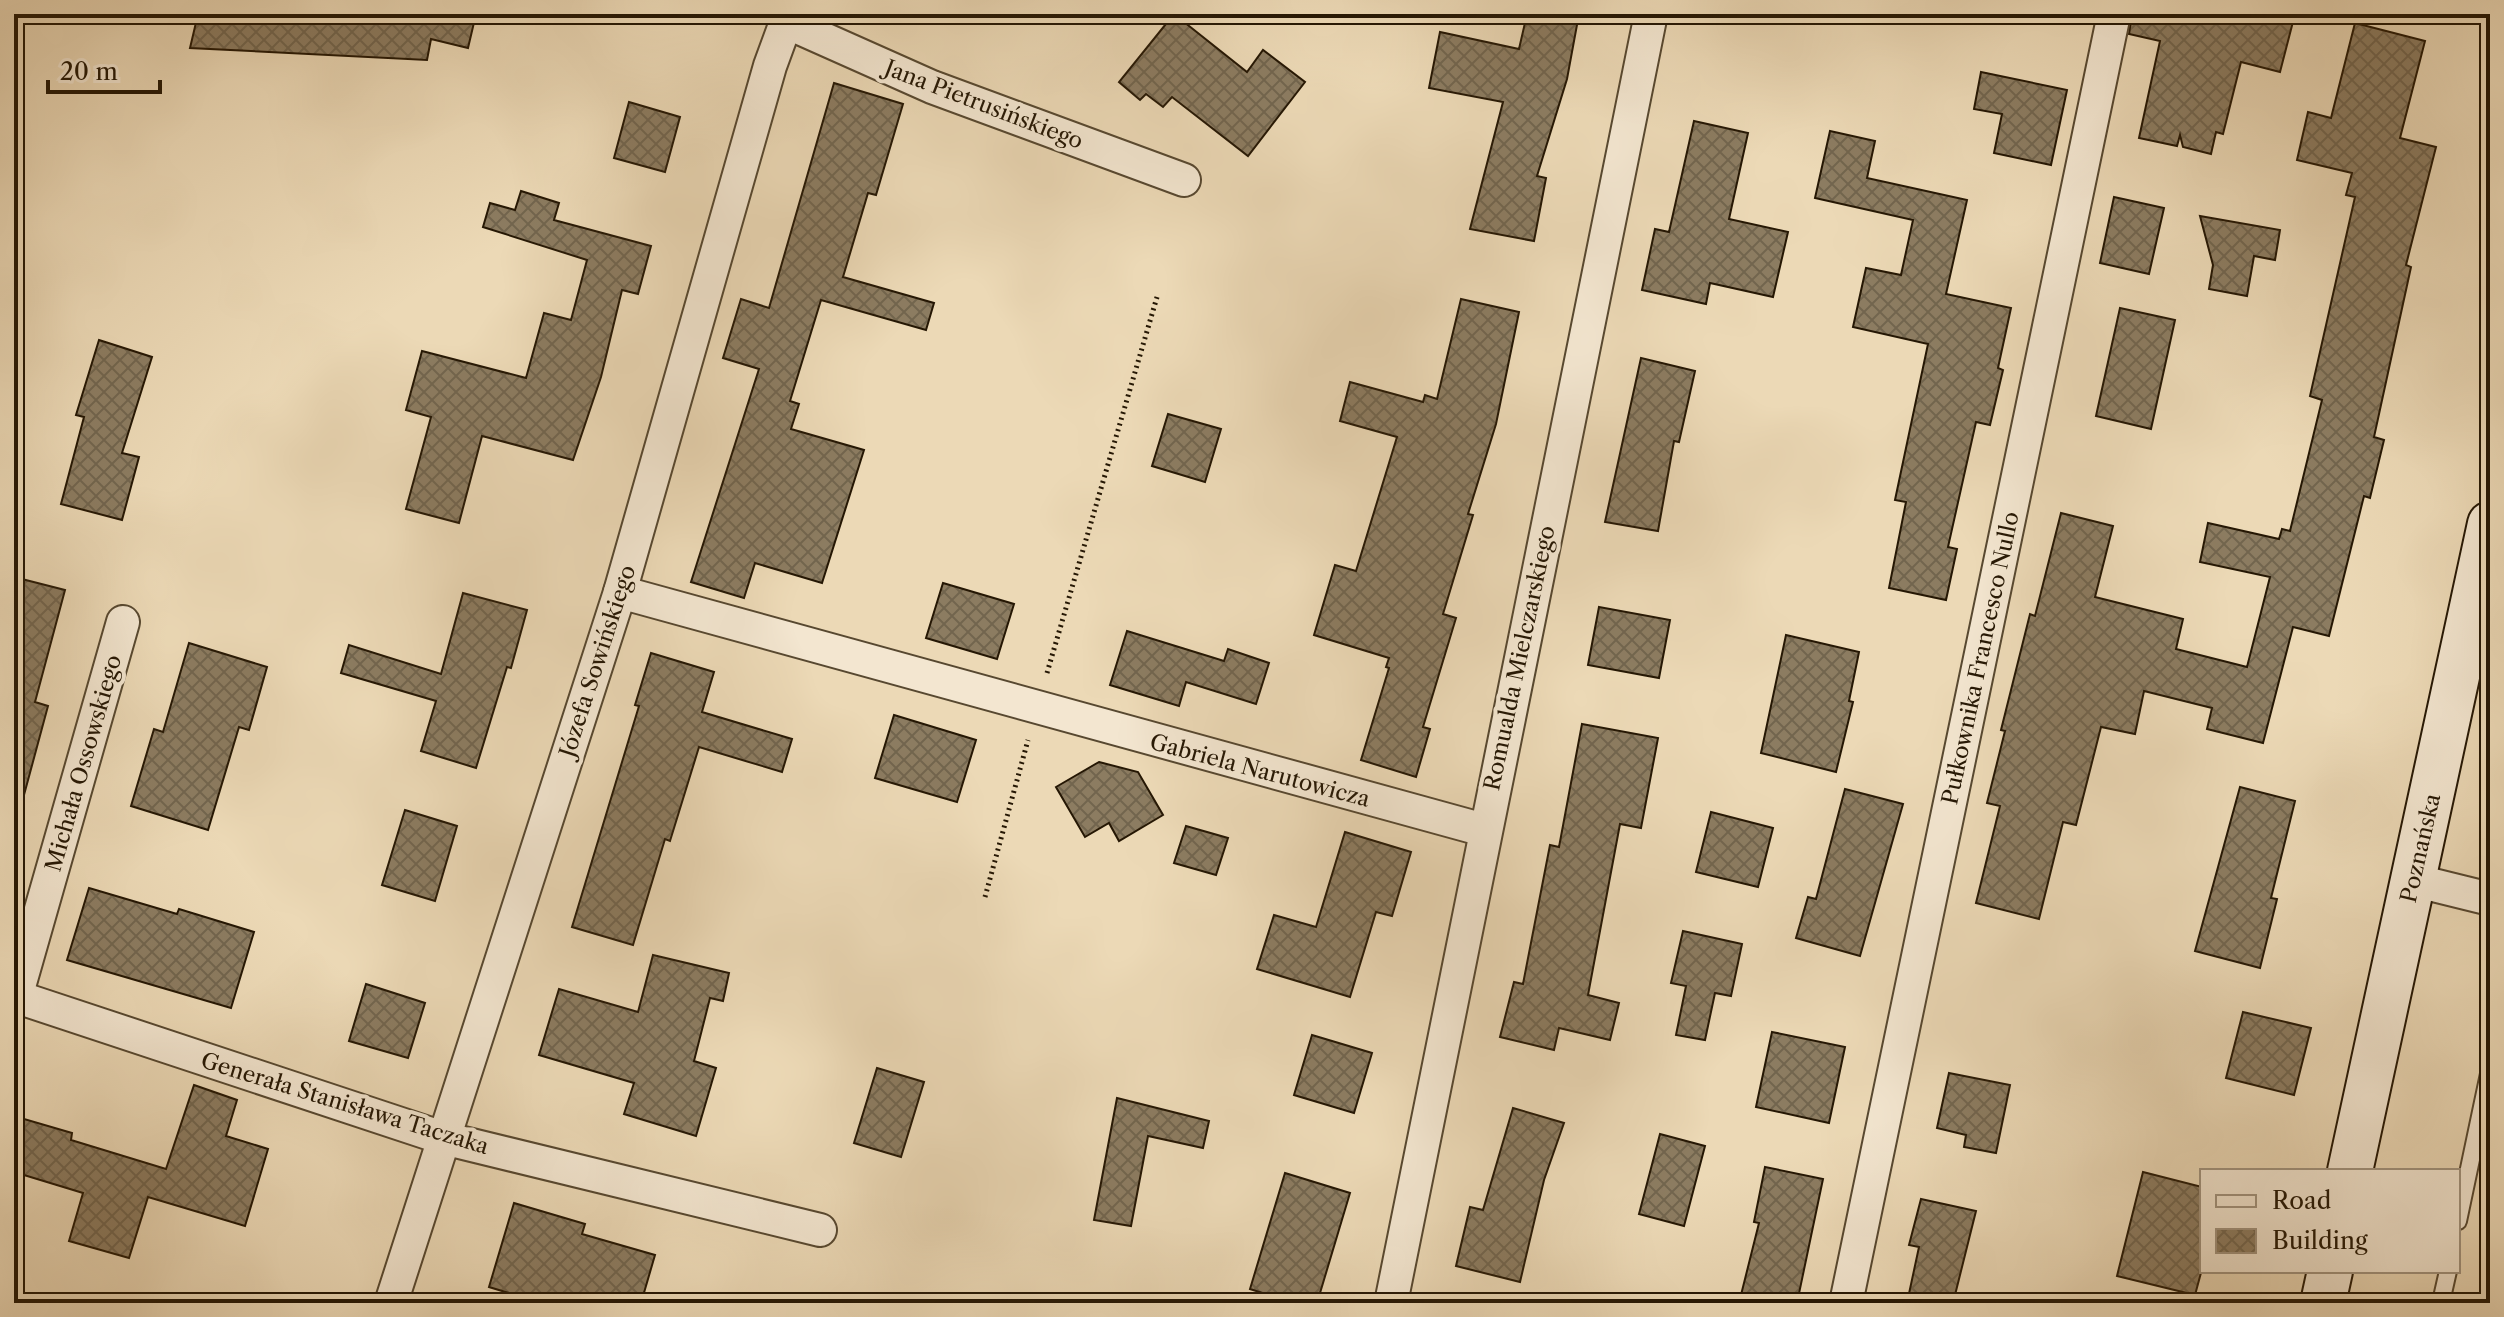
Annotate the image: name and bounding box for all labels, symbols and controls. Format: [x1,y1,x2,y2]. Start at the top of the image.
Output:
scale bar [48,44,160,94]
street label: Jana Pietrusińskiego [878,53,1087,155]
text: 20 m [60,57,118,86]
street label: Pułkownika Francesco Nullo [1936,509,2025,807]
street label: Romualda Mielczarskiego [1478,523,1561,793]
street label: Józefa Sowińskiego [553,562,641,764]
street label: Michała Ossowskiego [40,652,127,875]
street label: Gabriela Narutowicza [1147,728,1373,813]
street label: Poznańska [2395,791,2446,905]
street label: Generała Stanisława Taczaka [198,1047,492,1160]
legend [2200,1169,2460,1273]
text: Road [2272,1186,2332,1215]
text: Building [2272,1226,2368,1255]

